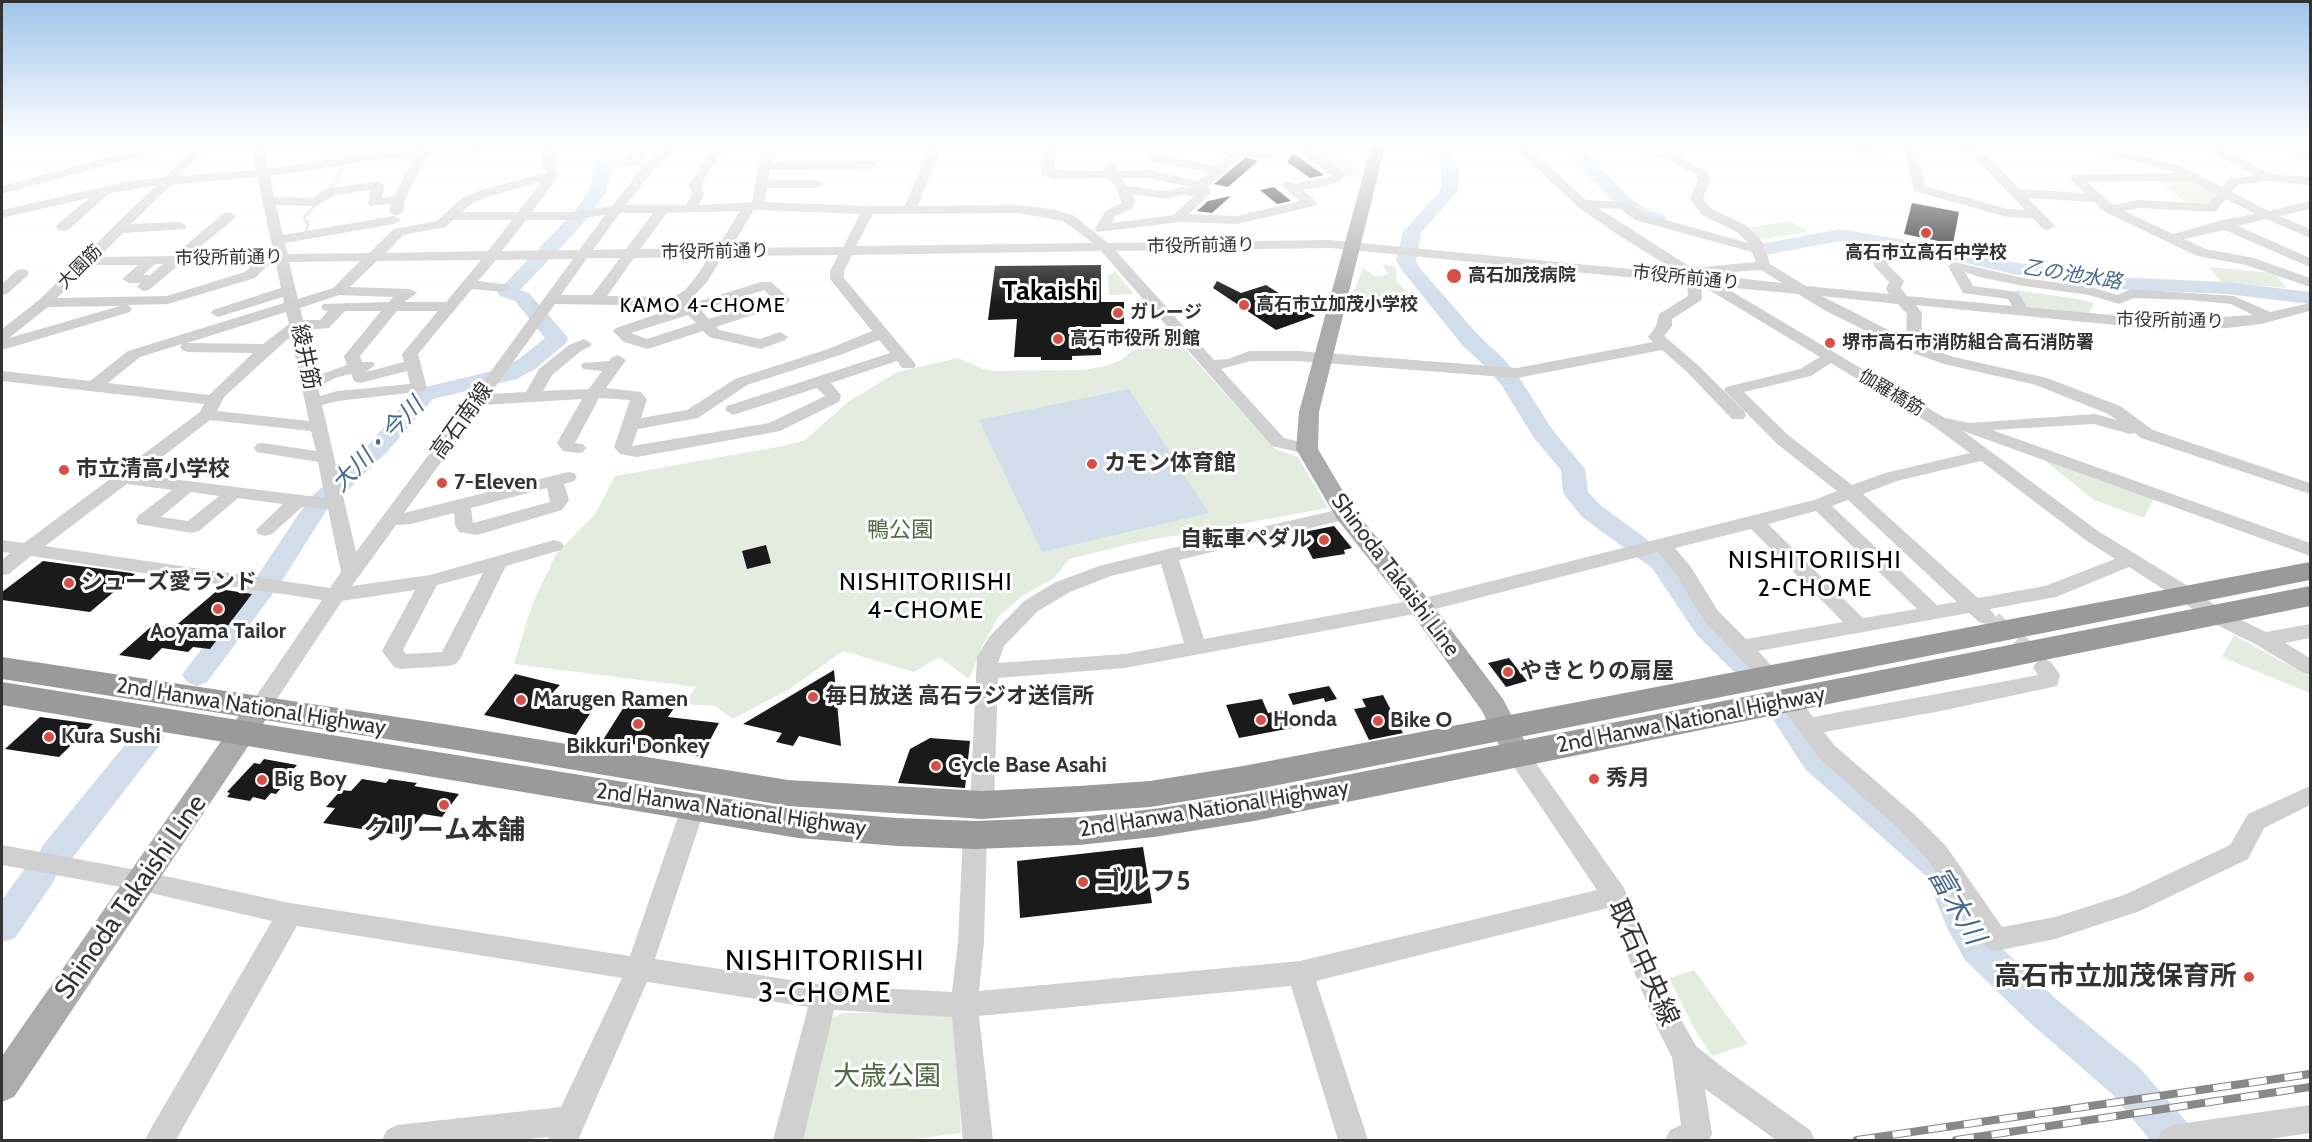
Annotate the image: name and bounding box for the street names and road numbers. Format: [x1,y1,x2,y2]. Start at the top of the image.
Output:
street label: 市役所前通り [1147,234,1255,258]
street label: 大園筋 [53,240,107,294]
street label: 市役所前通り [661,240,769,264]
street label: 市役所前通り [175,246,283,270]
street label: 市役所前通り [1631,262,1741,294]
street label: 市役所前通り [2116,309,2224,333]
street label: 綾井筋 [285,322,325,392]
street label: 伽羅橋筋 [1855,365,1927,421]
street label: 高石南線 [425,378,499,464]
street label: Shinoda Takaishi Line [1325,488,1465,662]
street label: 2nd Hanwa National Highway [114,673,388,741]
street label: 2nd Hanwa National Highway [1555,681,1827,759]
street label: 2nd Hanwa National Highway [1077,775,1351,843]
street label: 2nd Hanwa National Highway [594,778,868,842]
street label: Shinoda Takaishi Line [48,789,214,1005]
street label: 取石中央線 [1601,895,1685,1031]

